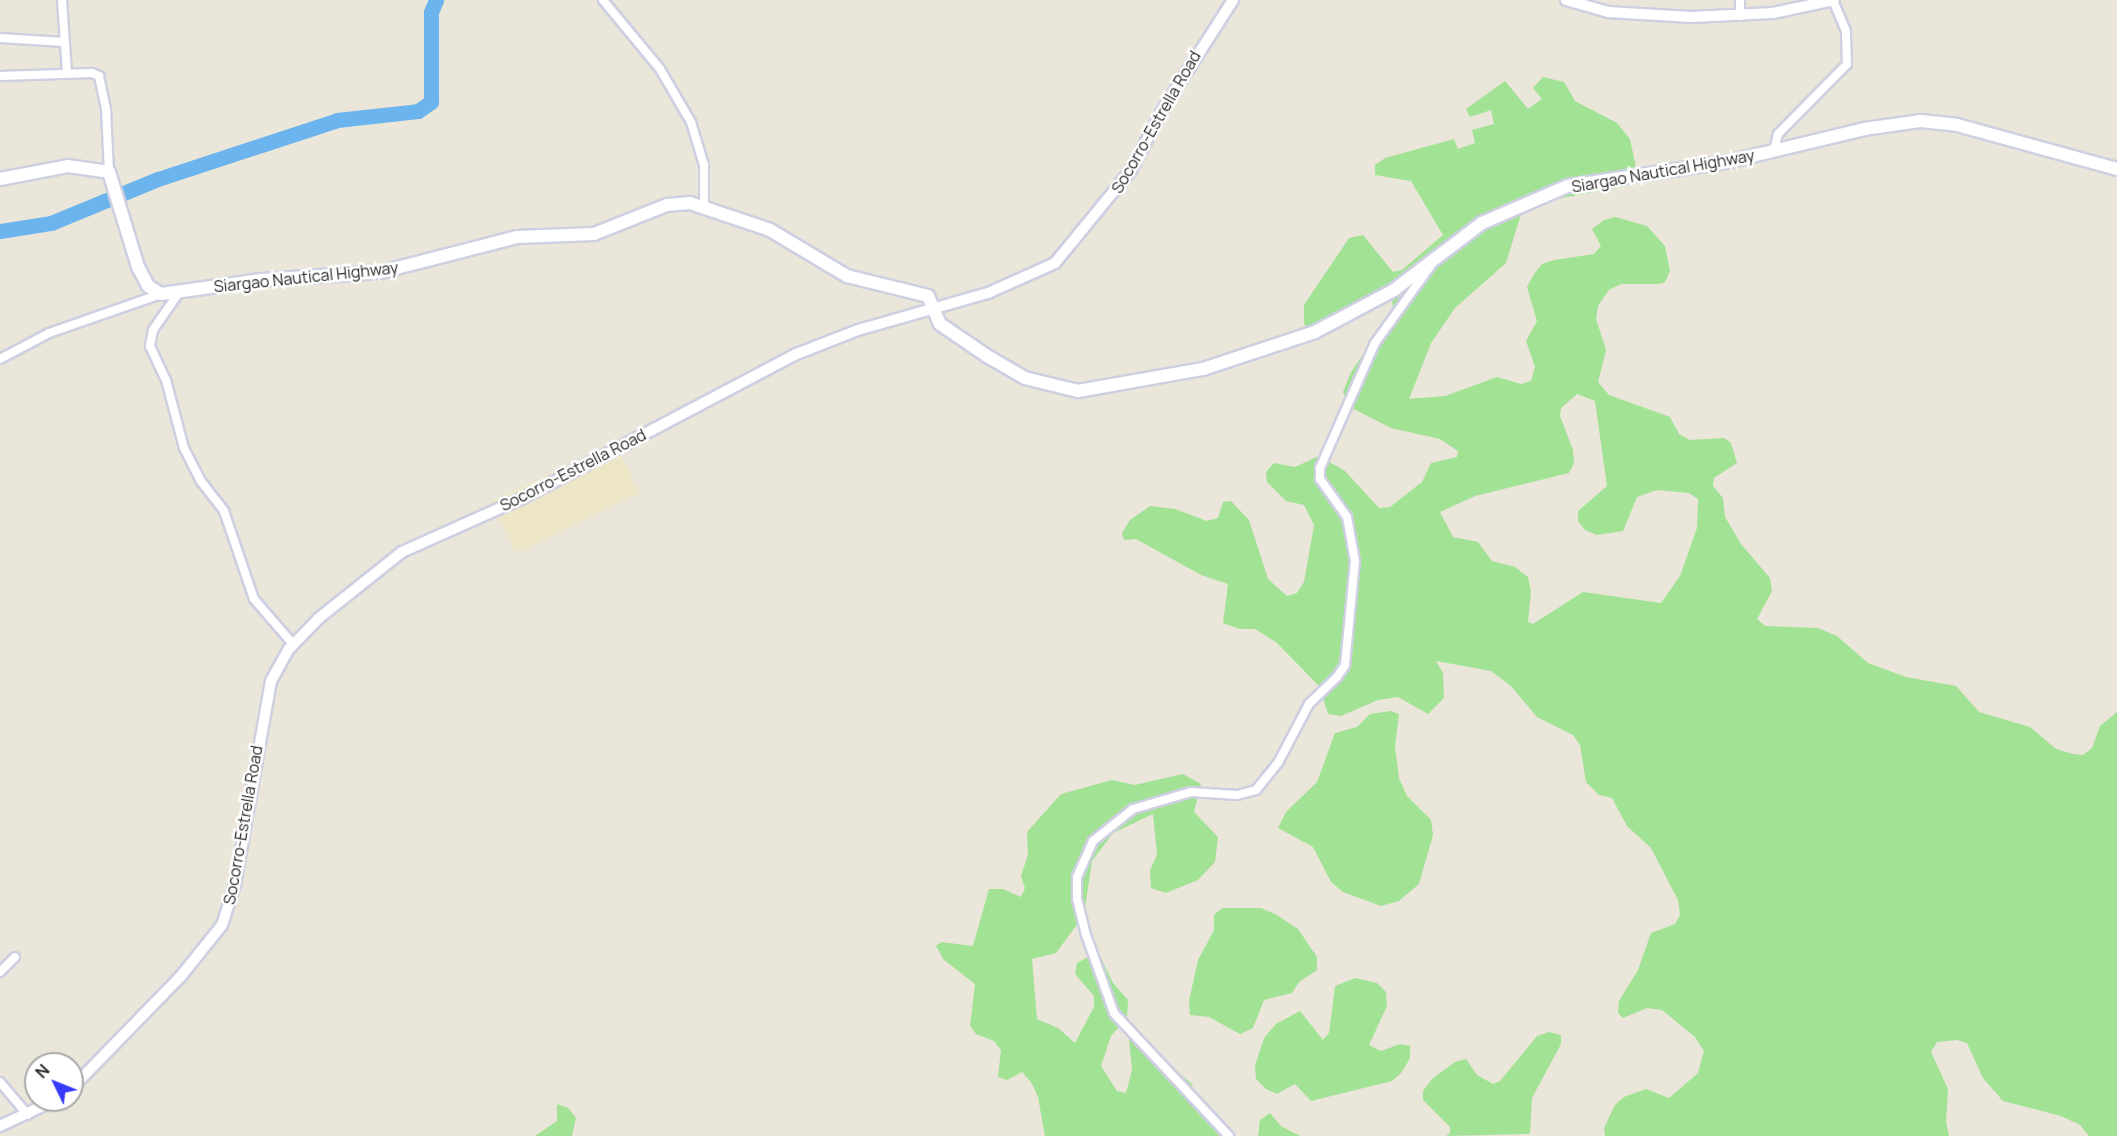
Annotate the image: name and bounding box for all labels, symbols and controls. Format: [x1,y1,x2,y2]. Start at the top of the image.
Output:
street label: Socorro-Estrella Road [1107,47,1205,197]
street label: Siargao Nautical Highway [1570,145,1756,197]
street label: Siargao Nautical Highway [213,258,399,296]
street label: Socorro-Estrella Road [497,425,649,515]
street label: Socorro-Estrella Road [220,744,266,906]
north arrow [24,1052,84,1112]
text: N [30,1059,54,1083]

